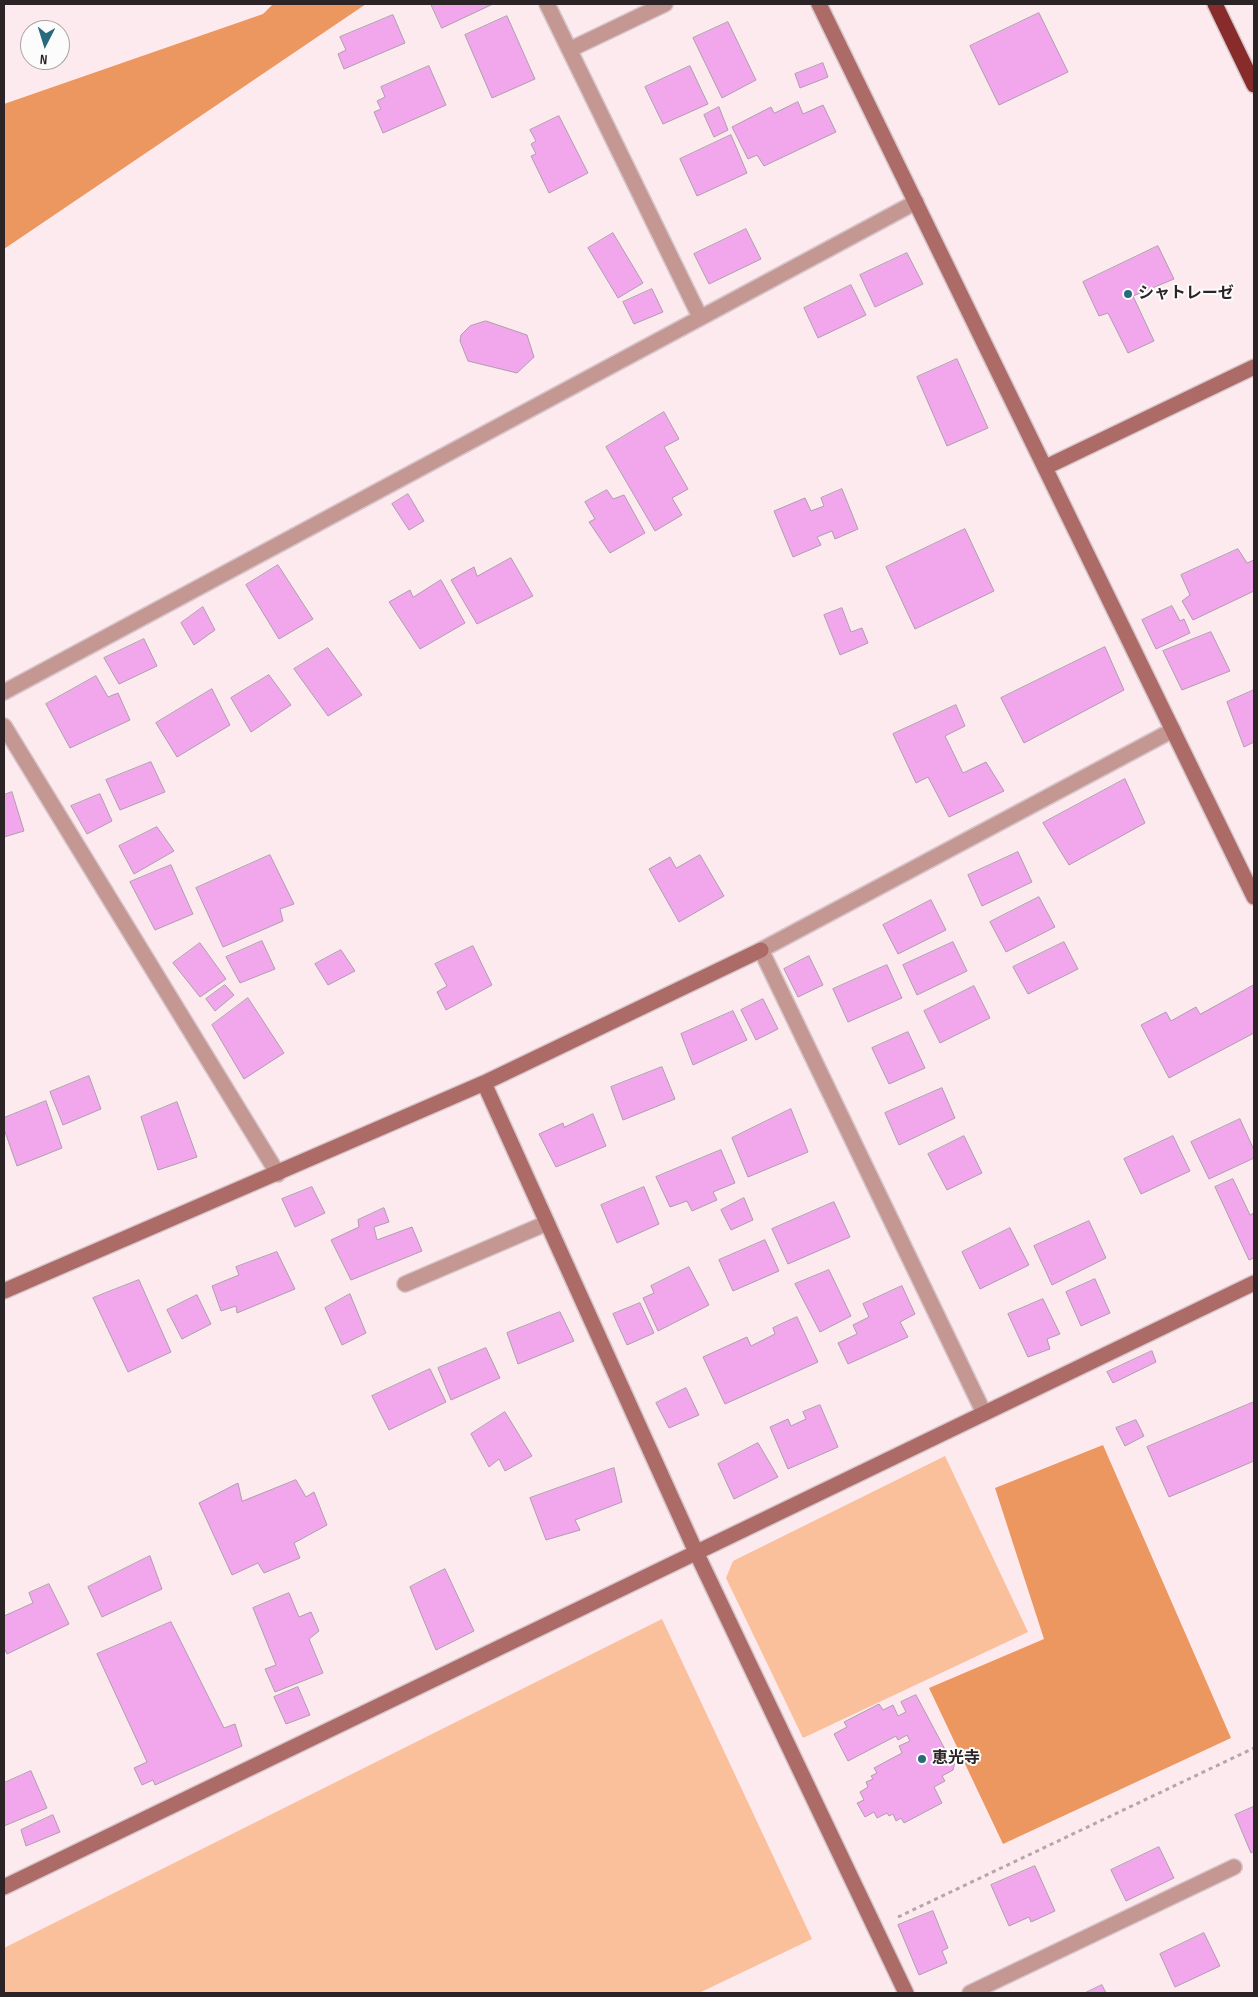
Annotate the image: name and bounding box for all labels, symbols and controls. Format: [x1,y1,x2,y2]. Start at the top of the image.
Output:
north arrow [20,20,70,70]
text: N [39,51,48,68]
place label: シャトレーゼ [1138,284,1234,304]
marker: シャトレーゼ [1122,288,1134,300]
place label: 恵光寺 [932,1749,980,1769]
marker: 恵光寺 [916,1753,928,1765]

